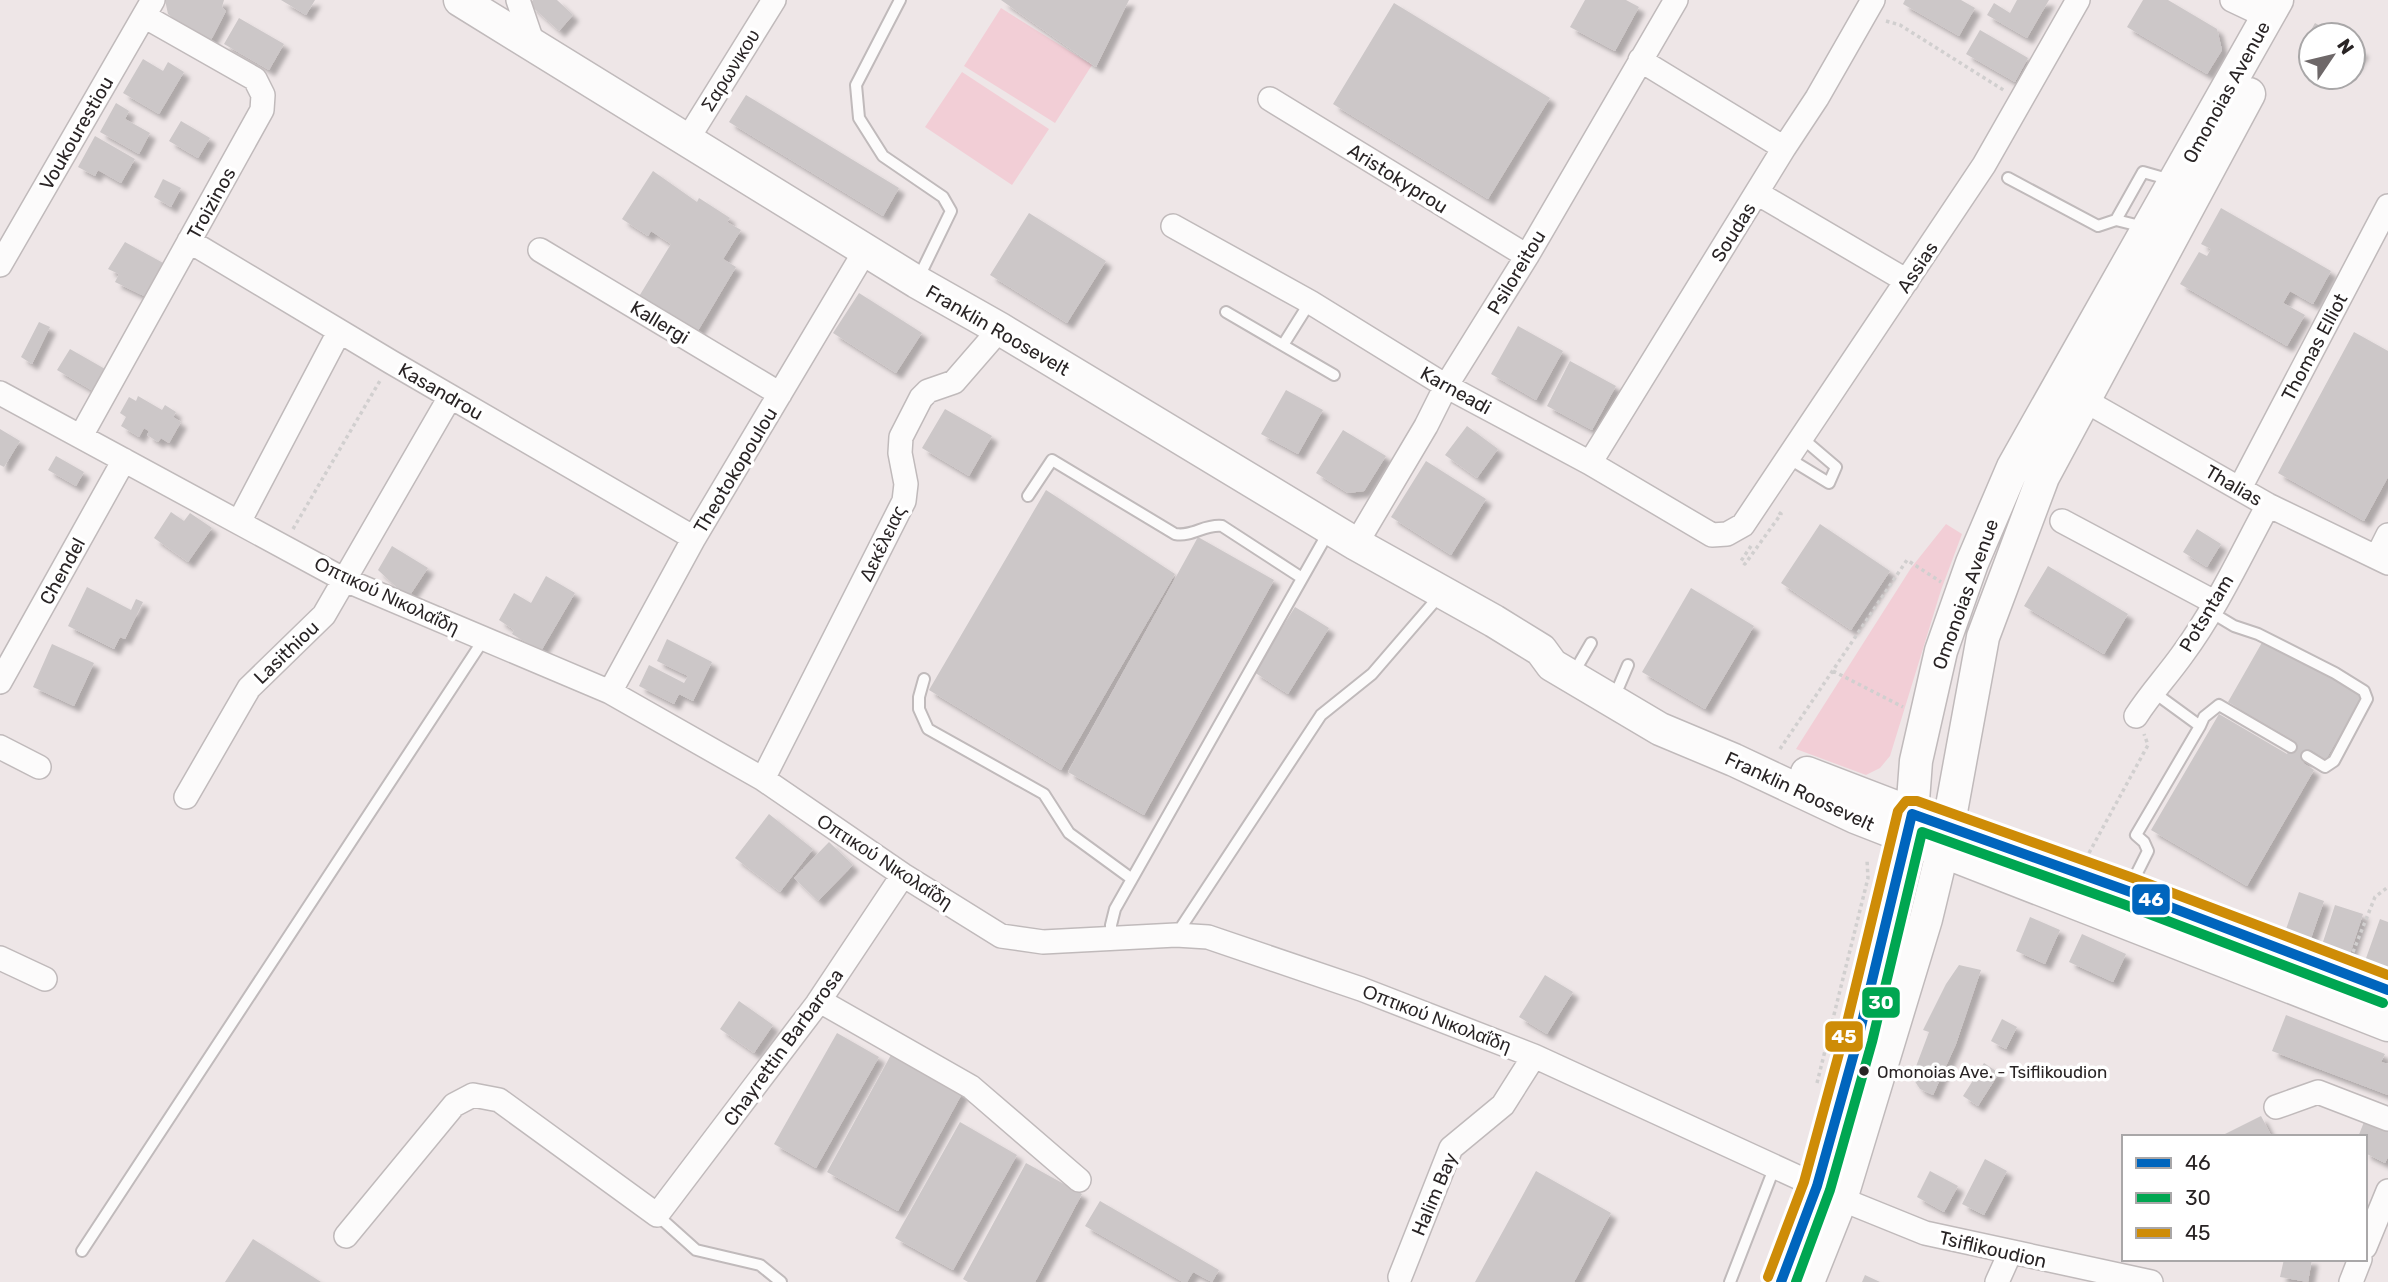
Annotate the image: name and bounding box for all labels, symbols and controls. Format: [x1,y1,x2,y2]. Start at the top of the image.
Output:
street label: Omonoias Avenue [2178,17,2275,167]
north arrow [2297,21,2367,91]
street label: Σαρωνικου [696,25,765,116]
text: N [2332,34,2359,59]
street label: Voukourestiou [35,72,118,194]
street label: Aristokyprou [1343,139,1452,218]
street label: Troizinos [182,163,240,243]
street label: Soudas [1706,198,1761,266]
street label: Psiloreitou [1482,226,1551,318]
street label: Assias [1892,237,1943,297]
street label: Franklin Roosevelt [922,280,1074,381]
street label: Thomas Elliot [2276,289,2353,405]
street label: Kallergi [626,296,693,349]
street label: Kasandrou [394,358,487,425]
street label: Karneadi [1416,362,1495,419]
street label: Theotokopoulou [689,403,782,537]
street label: Thalias [2201,460,2266,511]
street label: Δεκέλειας [854,502,911,585]
street label: Omonoias Avenue [1928,516,2003,673]
street label: Chendel [35,534,90,609]
street label: Οπτικού Νικολαΐδη [311,552,463,639]
street label: Potsntam [2174,570,2238,656]
street label: Lasithiou [249,616,324,689]
street label: Franklin Roosevelt [1721,747,1879,836]
street label: Οπτικού Νικολαΐδη [812,809,957,914]
line badge: 46 [2131,883,2171,916]
text: 46 [2138,888,2164,911]
street label: Chayrettin Barbarosa [719,964,848,1130]
street label: Οπτικού Νικολαΐδη [1359,980,1514,1057]
line badge: 30 [1861,986,1901,1019]
text: 30 [1868,991,1894,1014]
line badge: 45 [1824,1020,1864,1053]
text: 45 [1831,1025,1857,1048]
place label: Omonoias Ave. - Tsiflikoudion [1877,1062,2107,1082]
marker: Omonoias Ave. - Tsiflikoudion [1857,1064,1871,1078]
legend [2122,1135,2367,1261]
street label: Halim Bay [1407,1149,1462,1239]
text: 46 [2185,1150,2211,1175]
text: 30 [2185,1185,2211,1210]
text: 45 [2185,1220,2211,1245]
street label: Tsiflikoudion [1937,1226,2049,1273]

